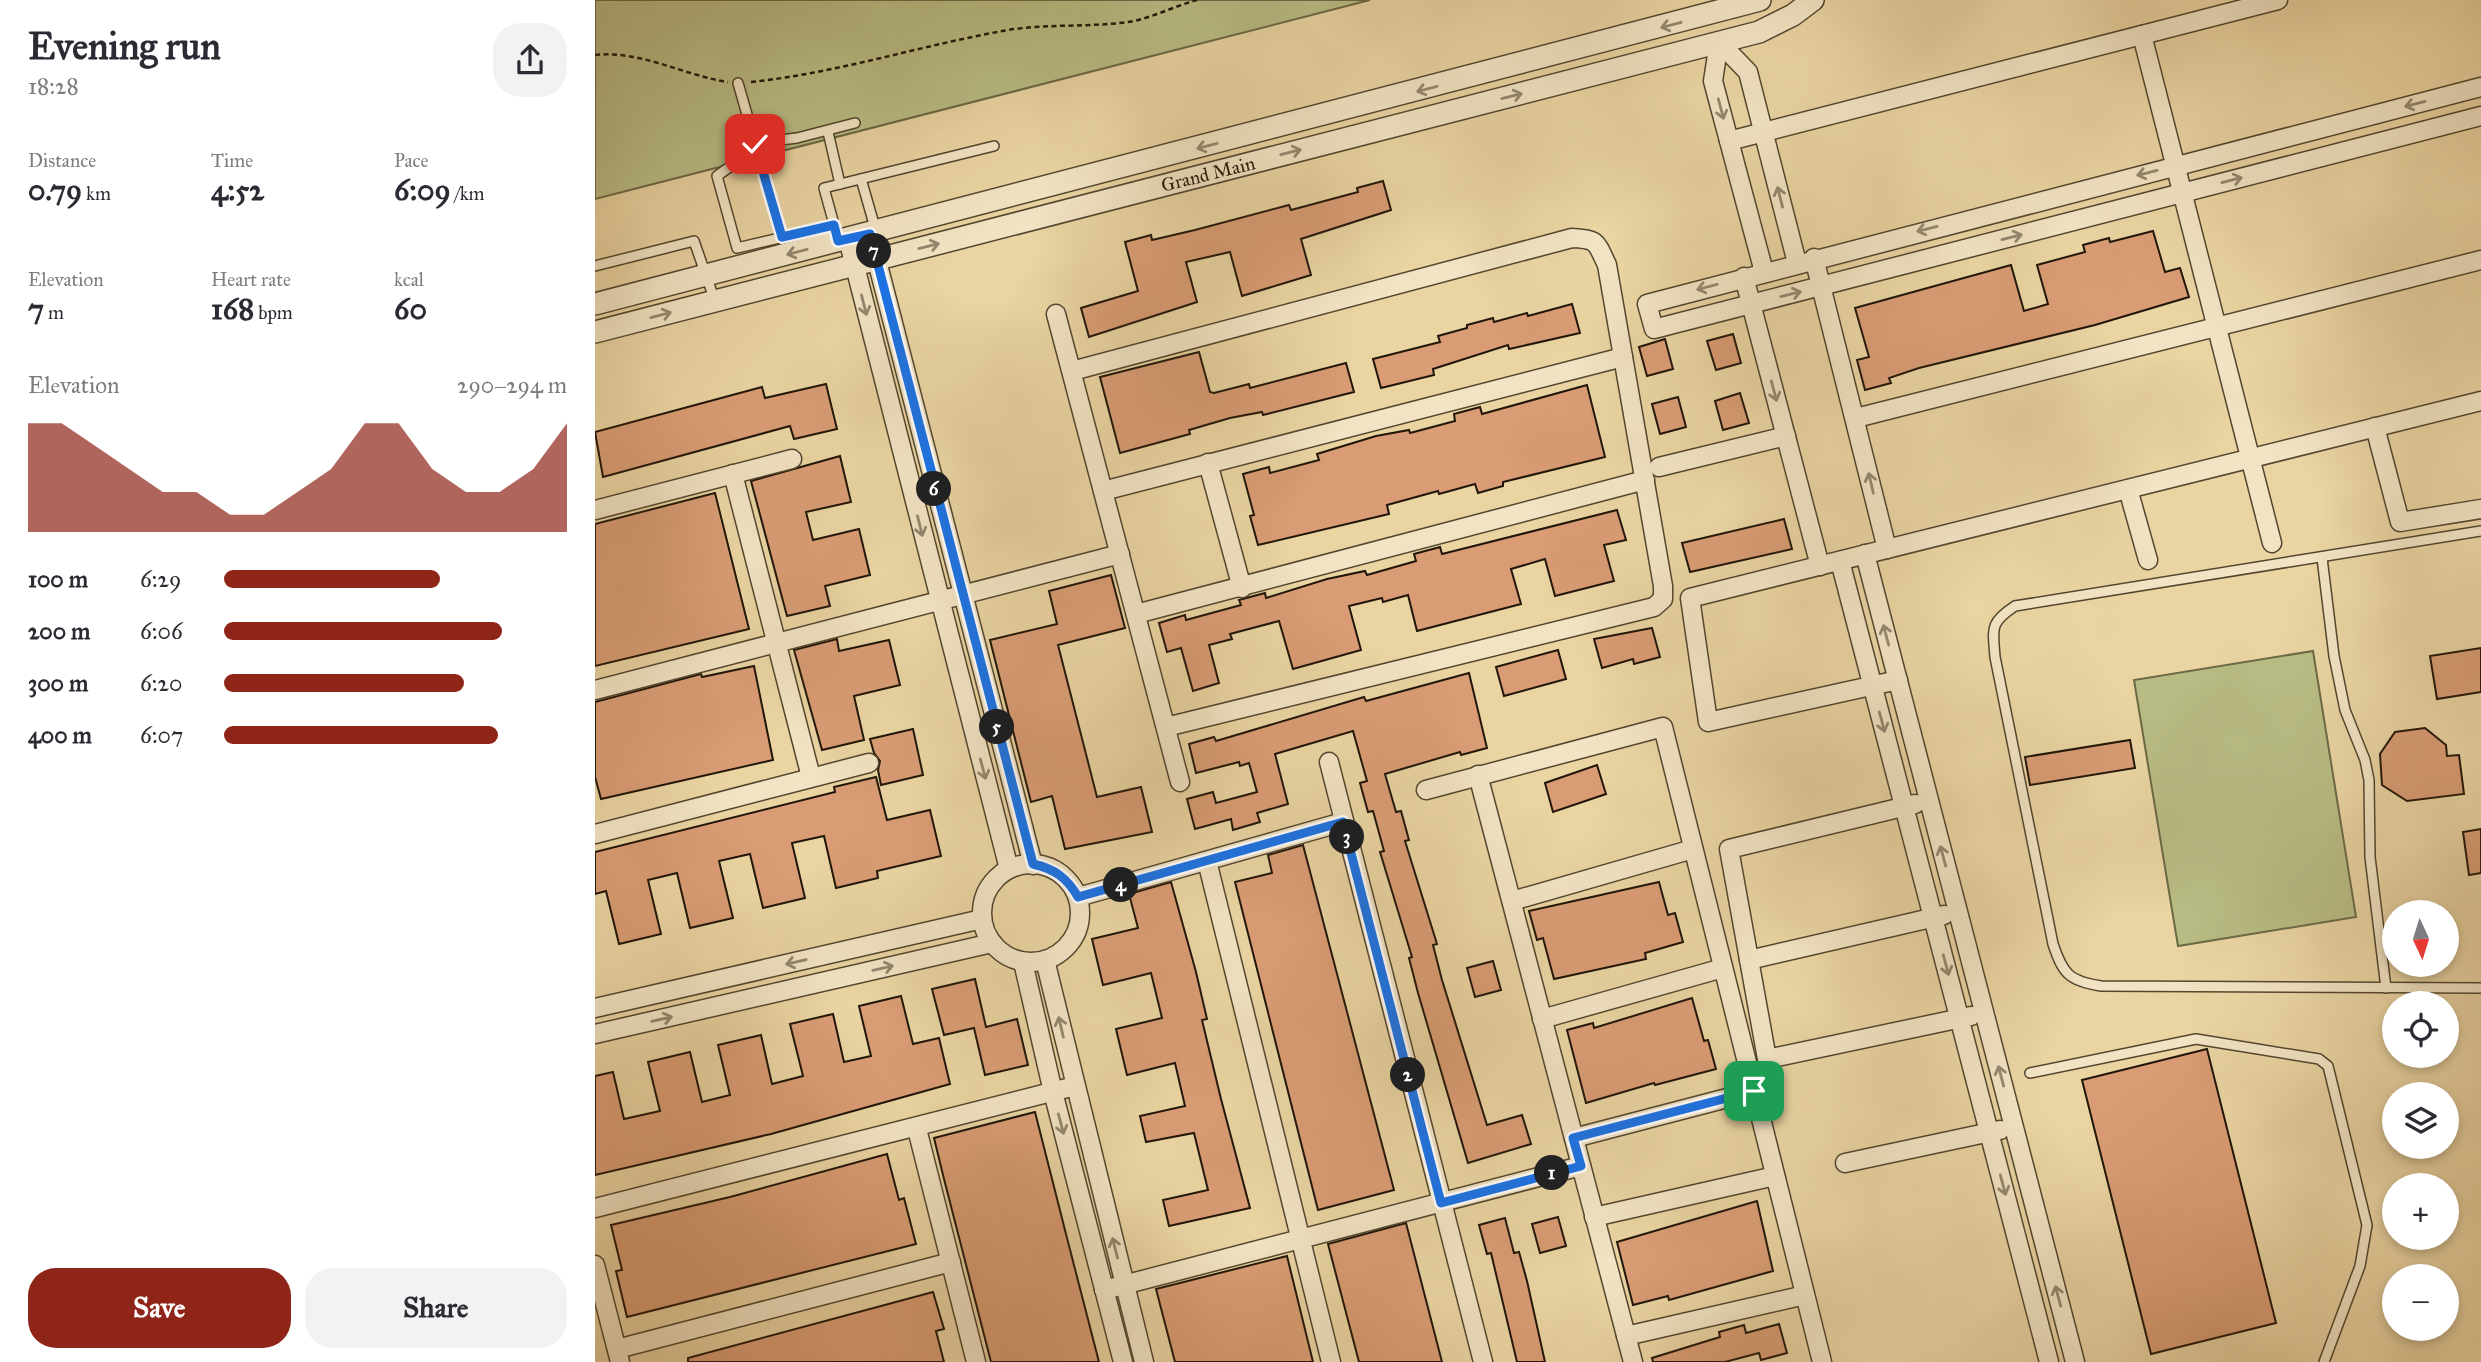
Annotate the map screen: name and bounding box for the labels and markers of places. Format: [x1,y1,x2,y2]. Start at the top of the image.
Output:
pin [725,114,785,174]
pin: 7 [857,233,891,268]
pin: 6 [917,472,951,506]
pin: 5 [979,710,1015,744]
pin: 3 [1329,820,1365,854]
pin: 4 [1103,868,1139,903]
pin: 2 [1391,1058,1425,1092]
pin [1724,1061,1784,1121]
pin: 1 [1535,1156,1569,1190]

